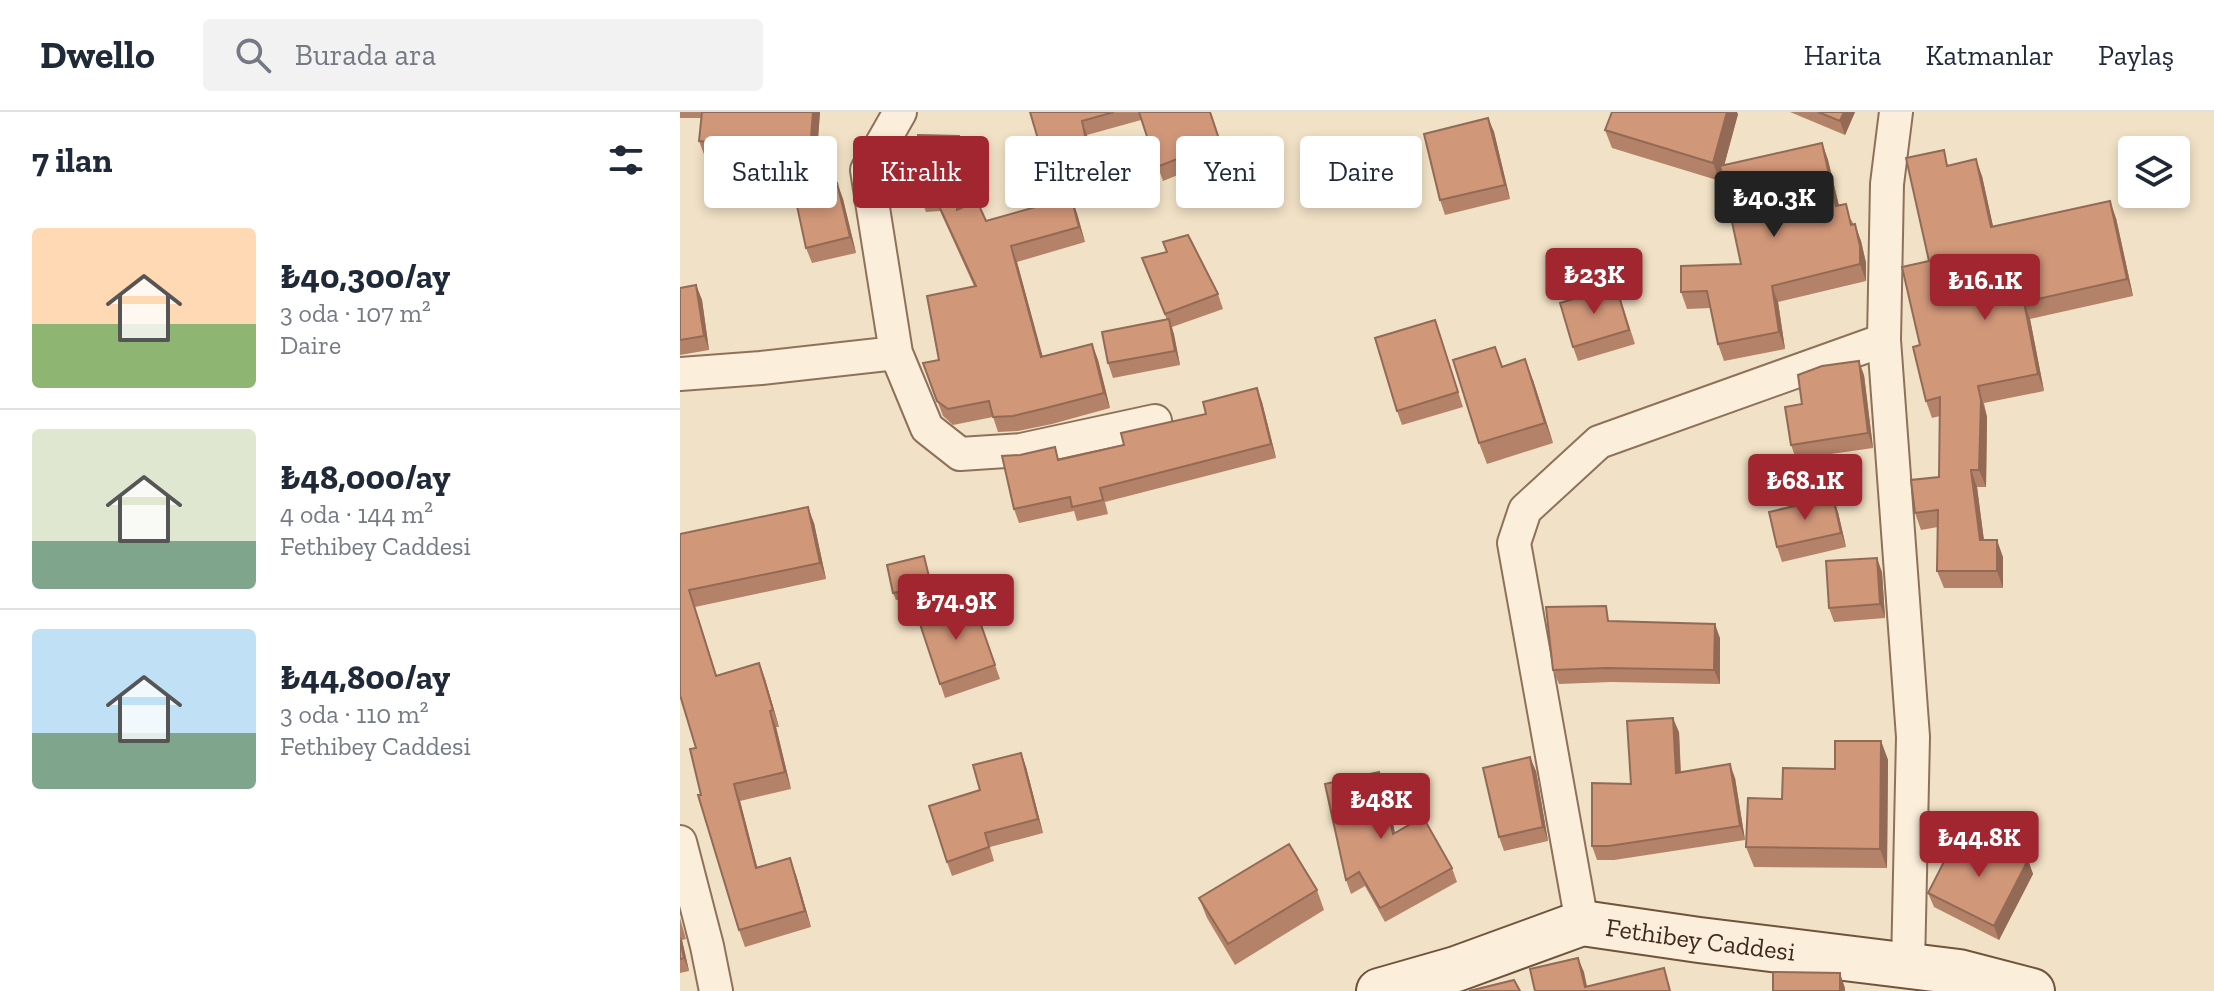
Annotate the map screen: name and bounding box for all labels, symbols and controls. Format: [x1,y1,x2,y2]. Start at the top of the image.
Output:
search box [203,19,763,91]
text: Dwello [40,32,155,78]
icon: search [231,33,275,77]
text: Burada ara [295,37,436,73]
text: Harita [1804,39,1882,72]
text: Katmanlar [1926,39,2054,72]
text: Paylaş [2098,39,2174,72]
chip: Satılık [704,136,837,208]
chip: Kiralık [853,136,989,208]
chip: Filtreler [1005,136,1160,208]
chip: Yeni [1176,136,1284,208]
chip: Daire [1300,136,1422,208]
map controls [2118,136,2190,208]
button: layers [2118,136,2190,208]
icon: filters [604,138,648,182]
text: 7 ilan [32,140,112,181]
pin: ₺40.3K [1709,171,1839,239]
text: ₺40.3K [1733,181,1815,213]
pin: ₺23K [1547,248,1641,316]
pin: ₺16.1K [1920,254,2050,322]
text: ₺40,300/ay [280,256,450,297]
text: ₺23K [1563,258,1625,290]
icon: home [96,260,192,356]
text: ₺16.1K [1948,264,2022,296]
text: 3 oda · 107 m² [280,297,431,329]
text: Daire [280,329,341,361]
pin: ₺68.1K [1740,454,1870,522]
text: ₺48,000/ay [280,457,450,498]
icon: home [96,461,192,557]
text: ₺68.1K [1766,464,1844,496]
text: 4 oda · 144 m² [280,498,433,530]
text: Fethibey Caddesi [280,530,471,562]
pin: ₺74.9K [891,574,1021,642]
text: ₺74.9K [916,584,996,616]
text: ₺44,800/ay [280,657,450,698]
icon: home [96,661,192,757]
text: 3 oda · 110 m² [280,698,429,730]
text: Fethibey Caddesi [280,730,471,762]
pin: ₺48K [1334,773,1428,841]
text: ₺48K [1350,783,1412,815]
pin: ₺44.8K [1914,811,2044,879]
text: ₺44.8K [1938,821,2020,853]
street label: Fethibey Caddesi [1604,911,1797,968]

